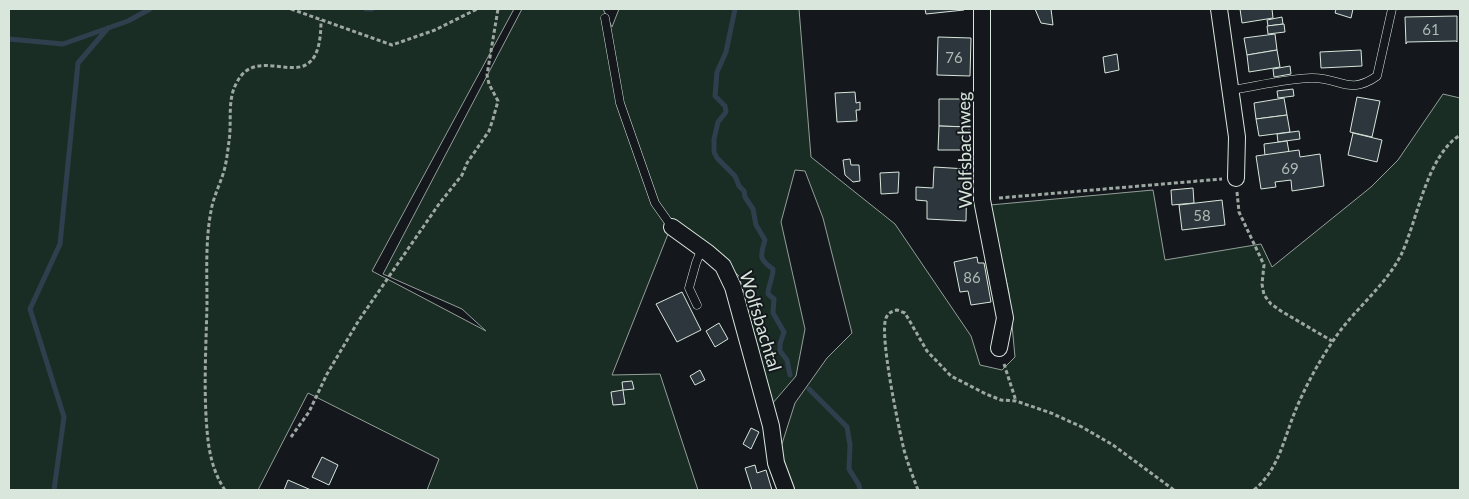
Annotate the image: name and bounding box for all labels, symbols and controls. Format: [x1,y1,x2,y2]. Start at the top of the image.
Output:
house number: 61 [1422,20,1440,38]
house number: 76 [945,48,963,66]
street label: Wolfsbachweg [952,91,976,209]
house number: 69 [1281,159,1299,177]
house number: 58 [1193,206,1211,224]
street label: Wolfsbachtal [735,268,787,374]
house number: 86 [963,268,981,286]

